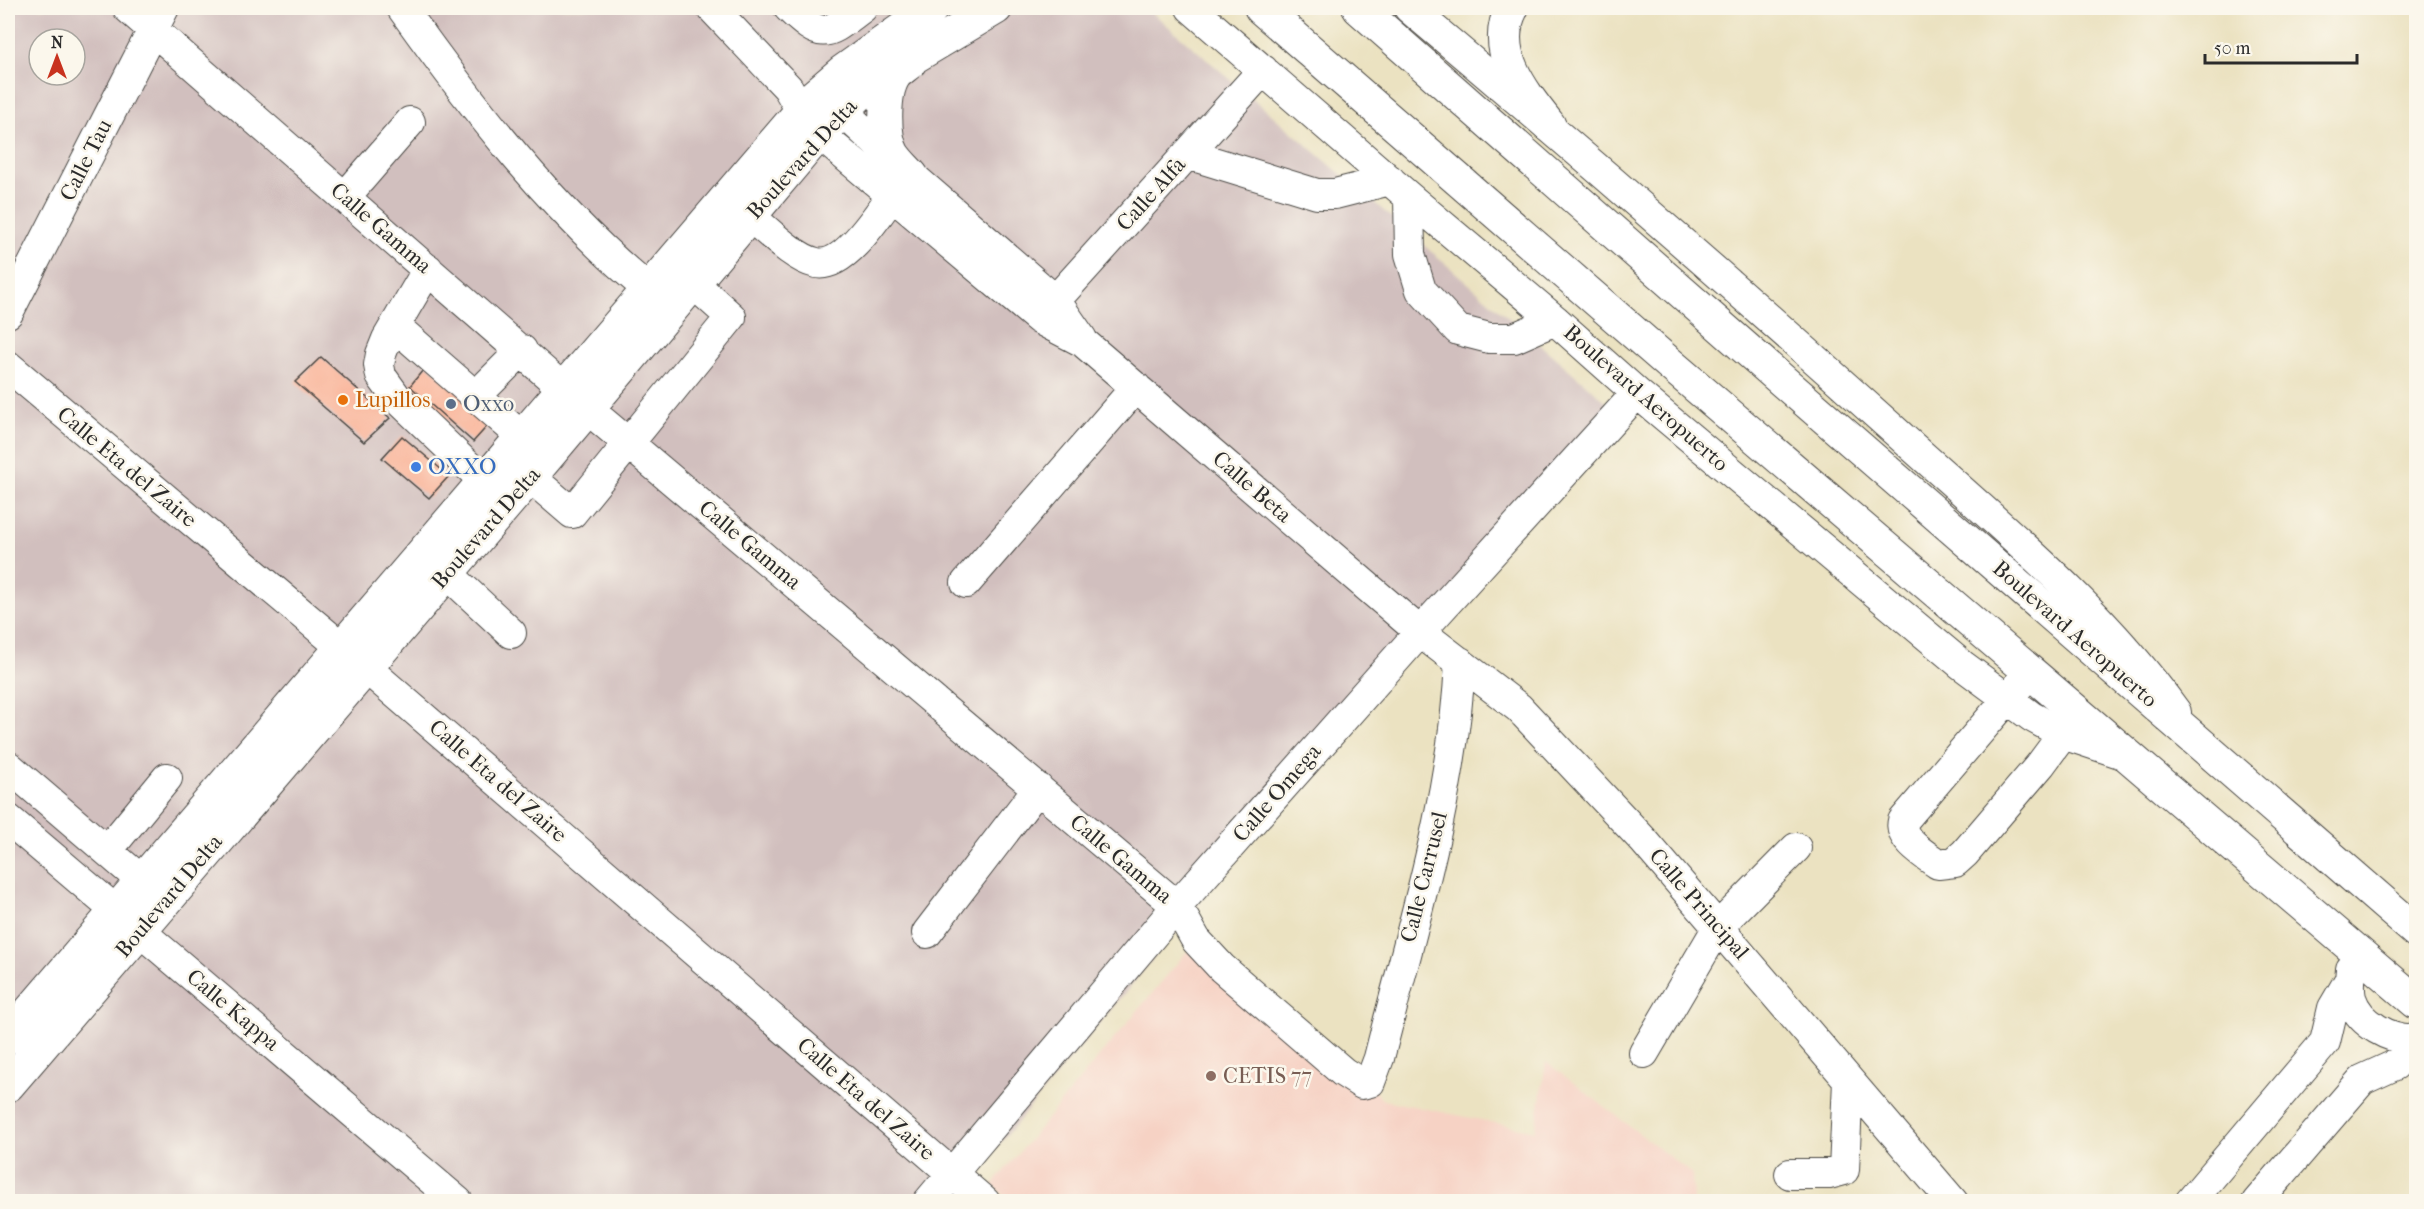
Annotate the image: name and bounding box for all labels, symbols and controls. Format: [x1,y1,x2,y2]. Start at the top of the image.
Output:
north arrow [27,27,87,87]
scale bar [2205,27,2356,65]
text: N [51,33,64,52]
text: 50 m [2214,38,2251,59]
street label: Boulevard Delta [741,93,863,224]
street label: Calle Tau [54,114,118,205]
street label: Calle Alfa [1111,151,1191,236]
street label: Calle Gamma [325,177,437,279]
street label: Boulevard Aeropuerto [1558,319,1734,477]
place label: Lupillos [355,387,430,413]
place label: Oxxo [463,391,514,417]
marker: Lupillos [336,393,350,407]
marker: Oxxo [444,397,458,411]
street label: Calle Eta del Zaire [52,401,202,533]
street label: Calle Beta [1207,446,1297,529]
place label: OXXO [428,454,496,480]
marker: OXXO [409,460,423,474]
street label: Boulevard Delta [426,461,546,594]
street label: Calle Gamma [694,495,807,596]
street label: Boulevard Aeropuerto [1987,555,2163,713]
street label: Calle Eta del Zaire [424,714,572,848]
street label: Calle Omega [1227,738,1327,847]
street label: Calle Gamma [1065,809,1178,910]
street label: Calle Carrusel [1395,809,1453,945]
street label: Boulevard Delta [110,829,229,963]
street label: Calle Principal [1644,843,1754,965]
street label: Calle Kappa [181,964,285,1057]
street label: Calle Eta del Zaire [792,1032,940,1166]
place label: CETIS 77 [1223,1063,1312,1089]
marker: CETIS 77 [1204,1069,1218,1083]

